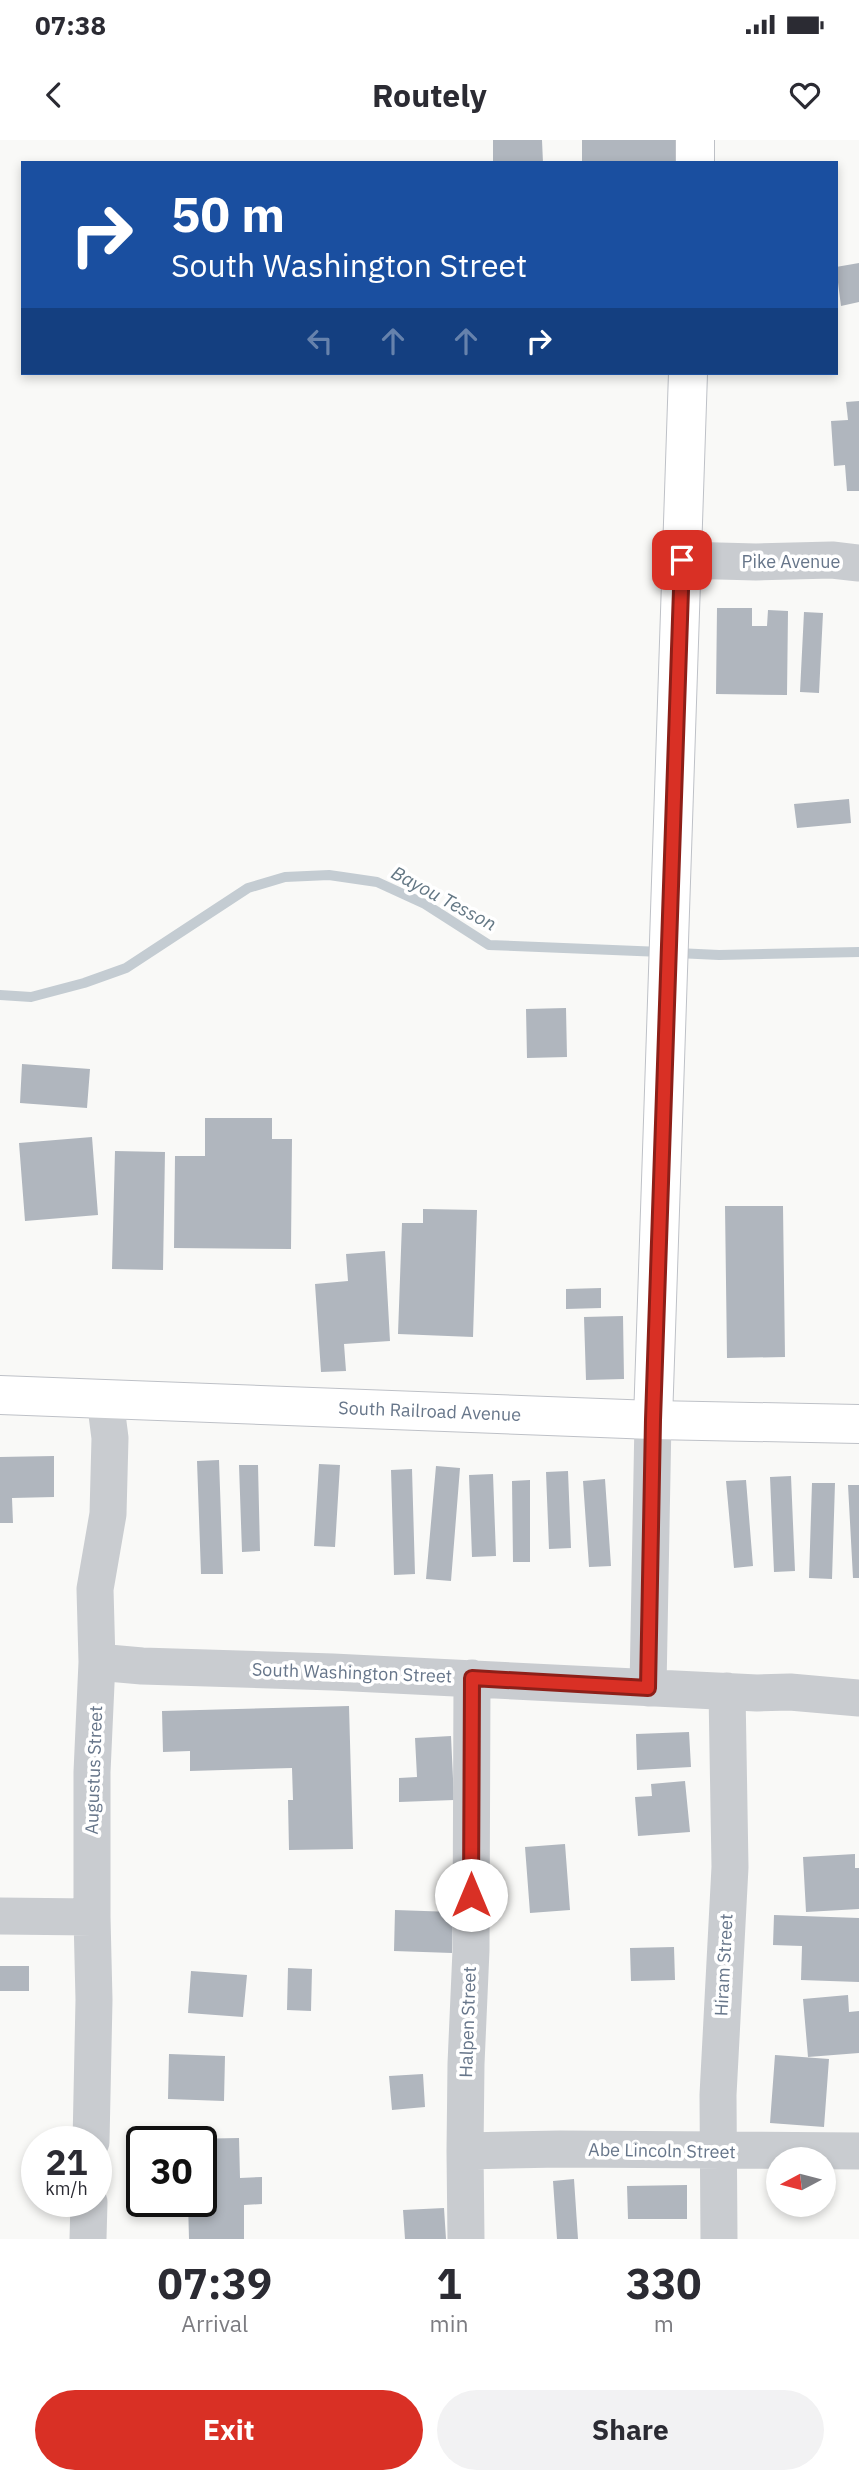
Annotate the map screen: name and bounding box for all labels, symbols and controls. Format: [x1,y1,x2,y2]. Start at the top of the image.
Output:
text: 07:38 [35,8,106,42]
text: Routely [372,74,487,116]
icon: back [35,76,73,114]
icon: heart [786,76,824,114]
text: 50 m [171,182,285,245]
icon: right [56,189,147,280]
text: South Washington Street [171,244,527,286]
icon: left [301,322,339,360]
icon: ahead [374,322,412,360]
icon: ahead [447,322,485,360]
icon: right [520,322,558,360]
pin [652,530,712,590]
icon: arrive [663,541,701,579]
street label: Pike Avenue [742,550,841,573]
water label: Bayou Tesson [387,860,501,936]
street label: South Railroad Avenue [338,1396,522,1426]
street label: South Washington Street [251,1658,453,1687]
street label: Augustus Street [80,1705,107,1835]
position arrow [434,1858,508,1932]
street label: Hiram Street [709,1913,738,2017]
street label: Halpen Street [454,1966,481,2078]
speed limit sign: 30 [126,2126,217,2217]
street label: Abe Lincoln Street [588,2138,736,2163]
text: 21 [45,2139,88,2185]
north arrow [766,2147,836,2217]
map controls [766,2147,836,2217]
text: km/h [45,2177,88,2200]
text: 07:39 [157,2256,272,2311]
text: 1 [436,2256,462,2311]
text: 330 [626,2256,702,2311]
text: Arrival [181,2308,248,2338]
text: min [430,2308,468,2338]
text: m [654,2308,674,2338]
button: Exit [35,2390,423,2470]
button: Share [437,2390,824,2470]

